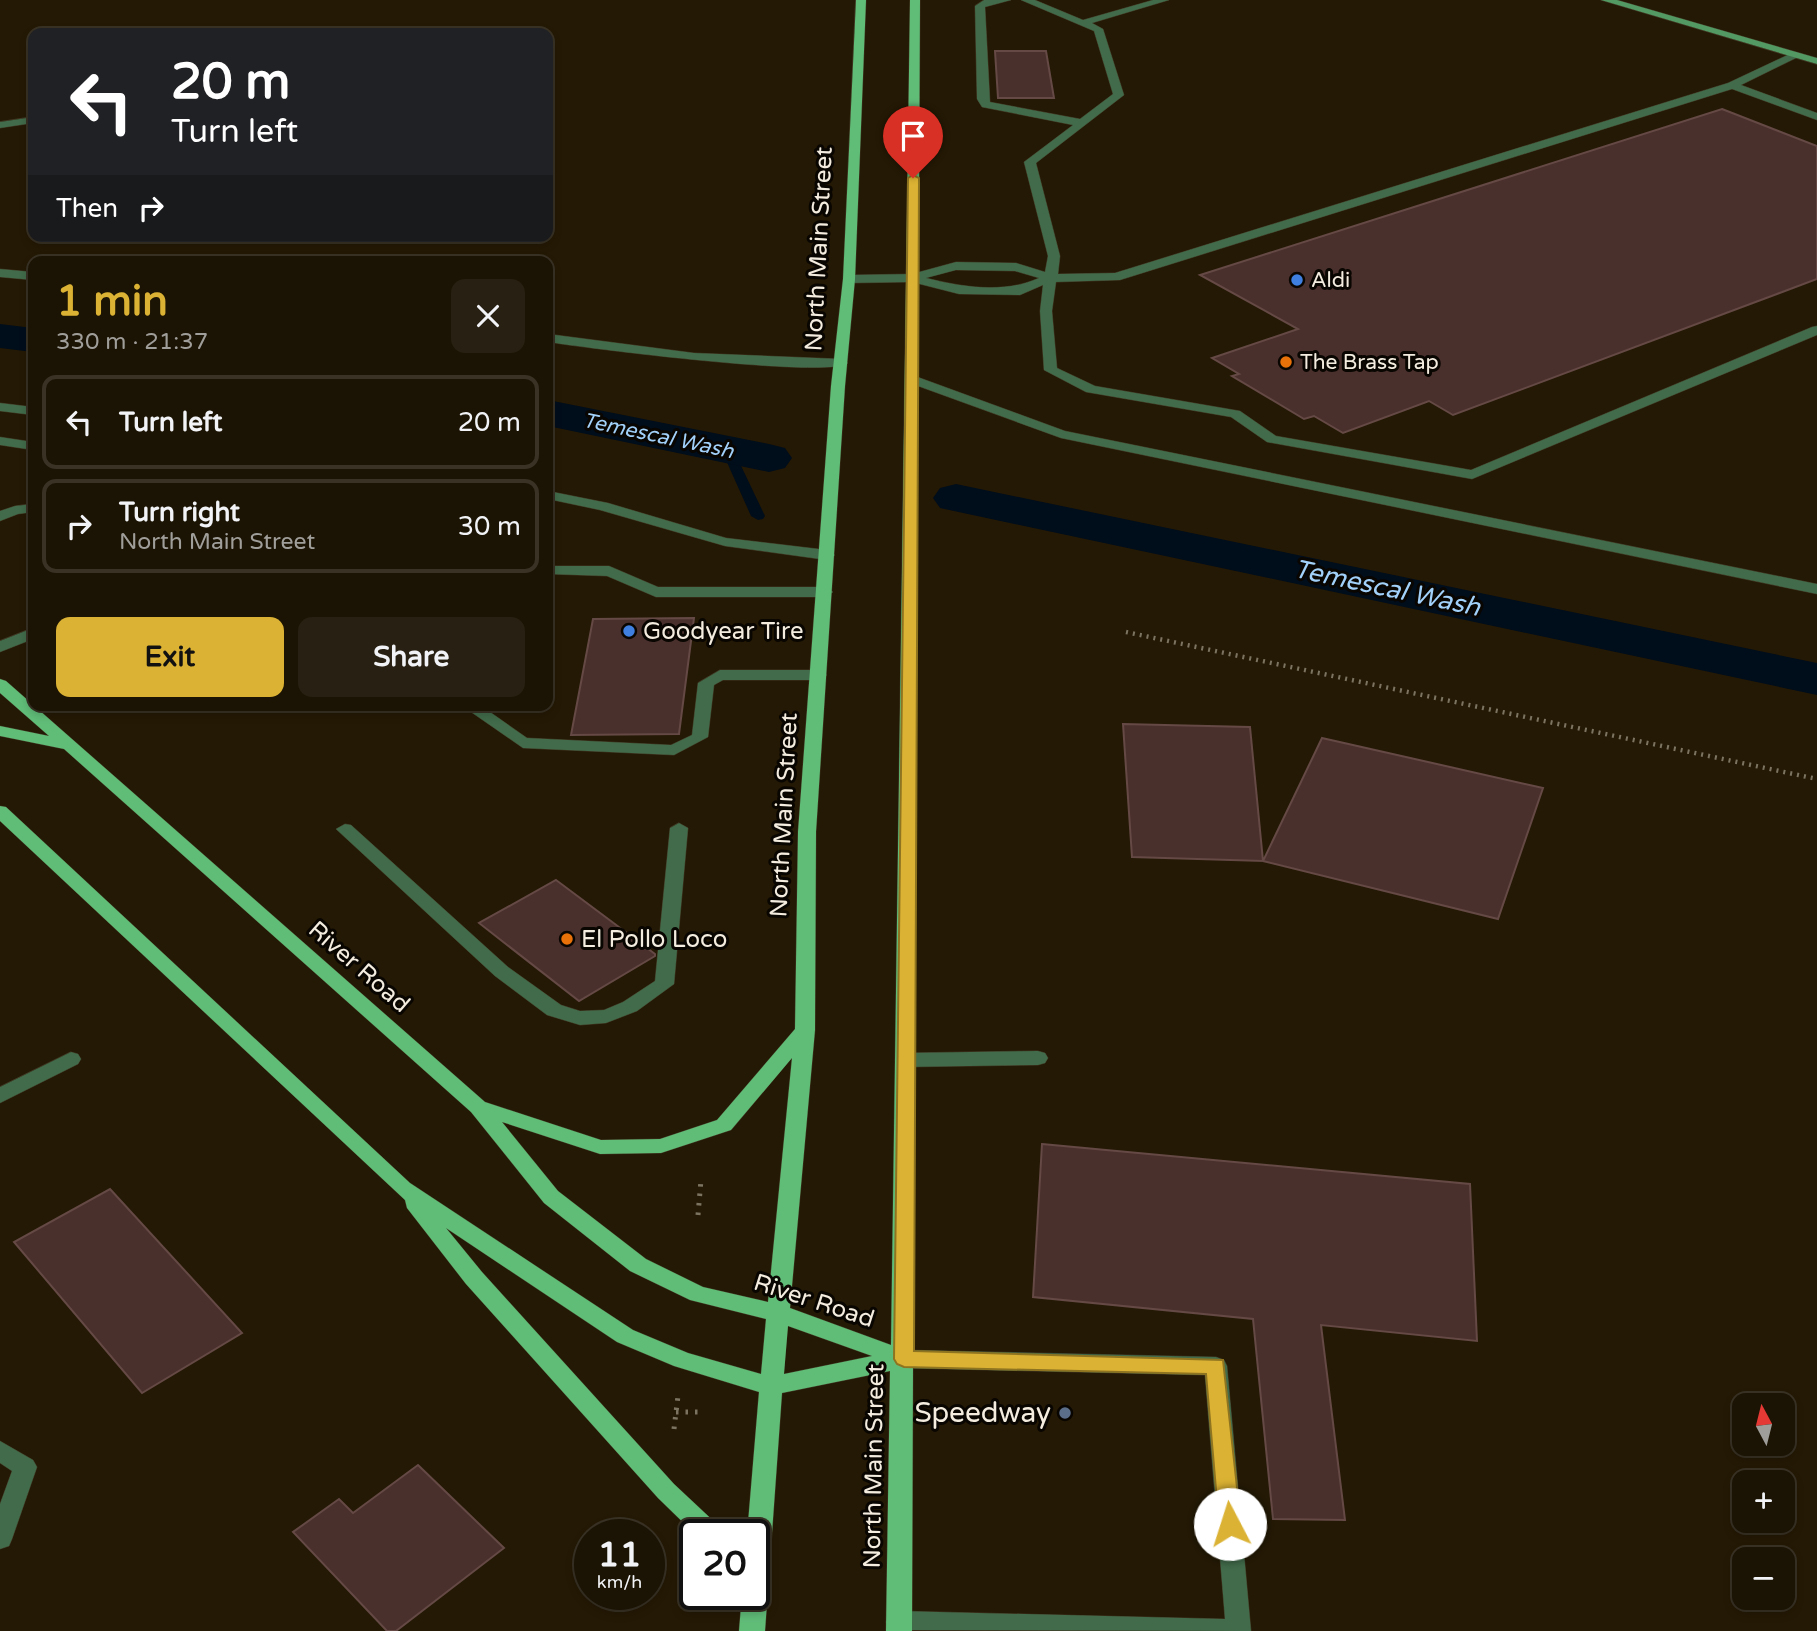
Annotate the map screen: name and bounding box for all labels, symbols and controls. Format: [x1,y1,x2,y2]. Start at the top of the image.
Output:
text: 20 m [171,53,290,112]
icon: left [56,56,147,147]
pin [883,106,943,178]
text: Turn left [171,113,298,151]
icon: arrive [894,117,932,155]
street label: North Main Street [799,146,839,352]
icon: right [132,189,170,227]
text: Then [56,193,118,224]
place label: Aldi [1311,268,1350,293]
marker: Aldi [1289,272,1305,288]
text: 1 min [56,276,168,327]
button: close [451,279,525,353]
text: 330 m · 21:37 [56,328,208,356]
place label: The Brass Tap [1300,350,1439,375]
marker: The Brass Tap [1278,354,1294,370]
icon: left [60,403,98,441]
text: Turn left [119,407,222,438]
text: 20 m [458,407,521,438]
water label: Temescal Wash [580,408,737,464]
text: Turn right [119,497,240,528]
icon: right [60,507,98,545]
text: 30 m [458,511,521,542]
text: North Main Street [119,528,315,556]
water label: Temescal Wash [1291,553,1484,623]
button: Exit [56,617,284,697]
button: Share [298,617,525,697]
place label: Goodyear Tire [643,617,804,646]
marker: Goodyear Tire [621,623,637,639]
street label: North Main Street [764,712,804,918]
street label: River Road [302,915,416,1019]
place label: El Pollo Loco [581,925,727,954]
marker: El Pollo Loco [559,931,575,947]
street label: River Road [750,1268,878,1334]
street label: North Main Street [858,1363,890,1569]
north arrow [1732,1393,1796,1456]
map controls [1732,1393,1795,1610]
place label: Speedway [914,1396,1051,1430]
marker: Speedway [1057,1405,1073,1421]
button: + [1732,1470,1795,1533]
position arrow [1193,1487,1267,1561]
speed limit sign: 20 [679,1519,770,1610]
text: 11 [598,1534,641,1576]
button: − [1732,1547,1795,1610]
text: km/h [597,1571,642,1593]

